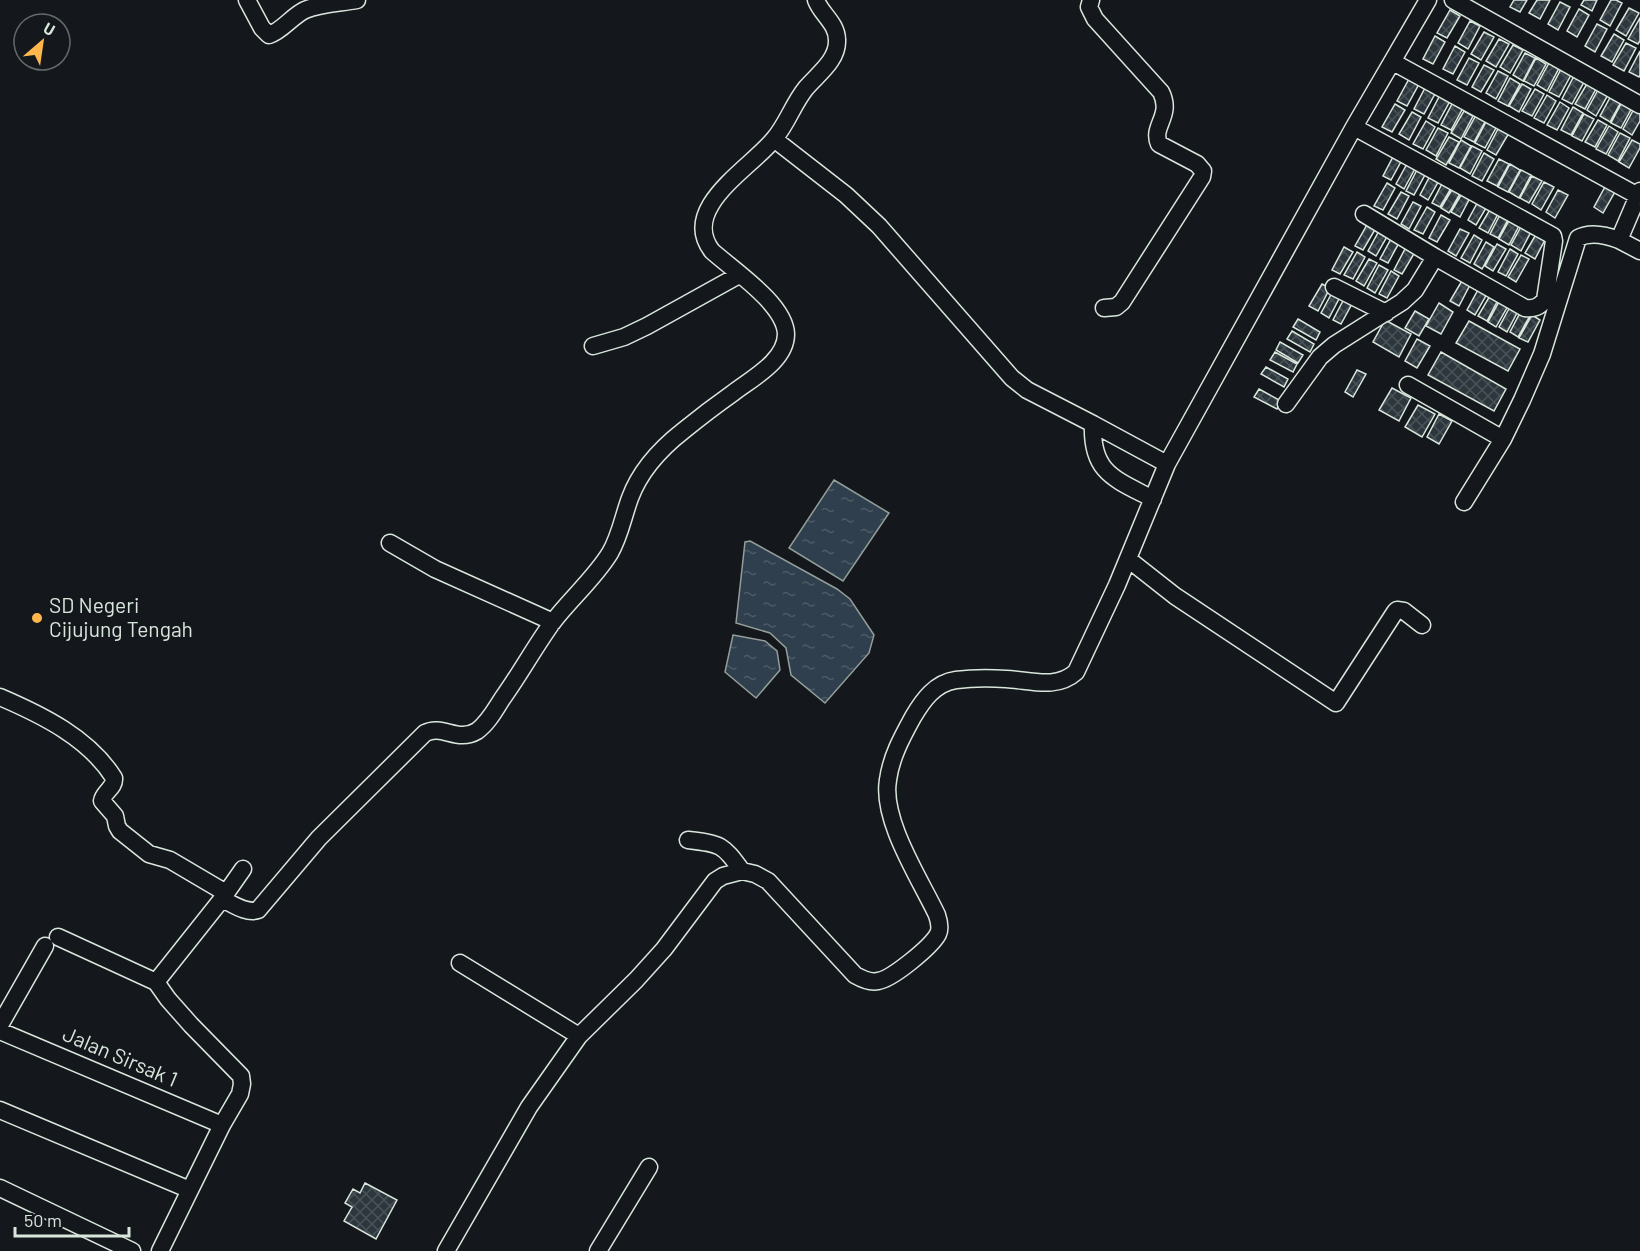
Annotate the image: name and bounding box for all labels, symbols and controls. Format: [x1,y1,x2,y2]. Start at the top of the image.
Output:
north arrow [12,12,72,72]
text: U [41,18,59,39]
place label: SD Negeri Cijujung Tengah [49,592,193,641]
marker: SD Negeri Cijujung Tengah [30,611,44,625]
street label: Jalan Sirsak 1 [60,1020,182,1091]
scale bar [15,1200,129,1238]
text: 50 m [24,1209,62,1231]

